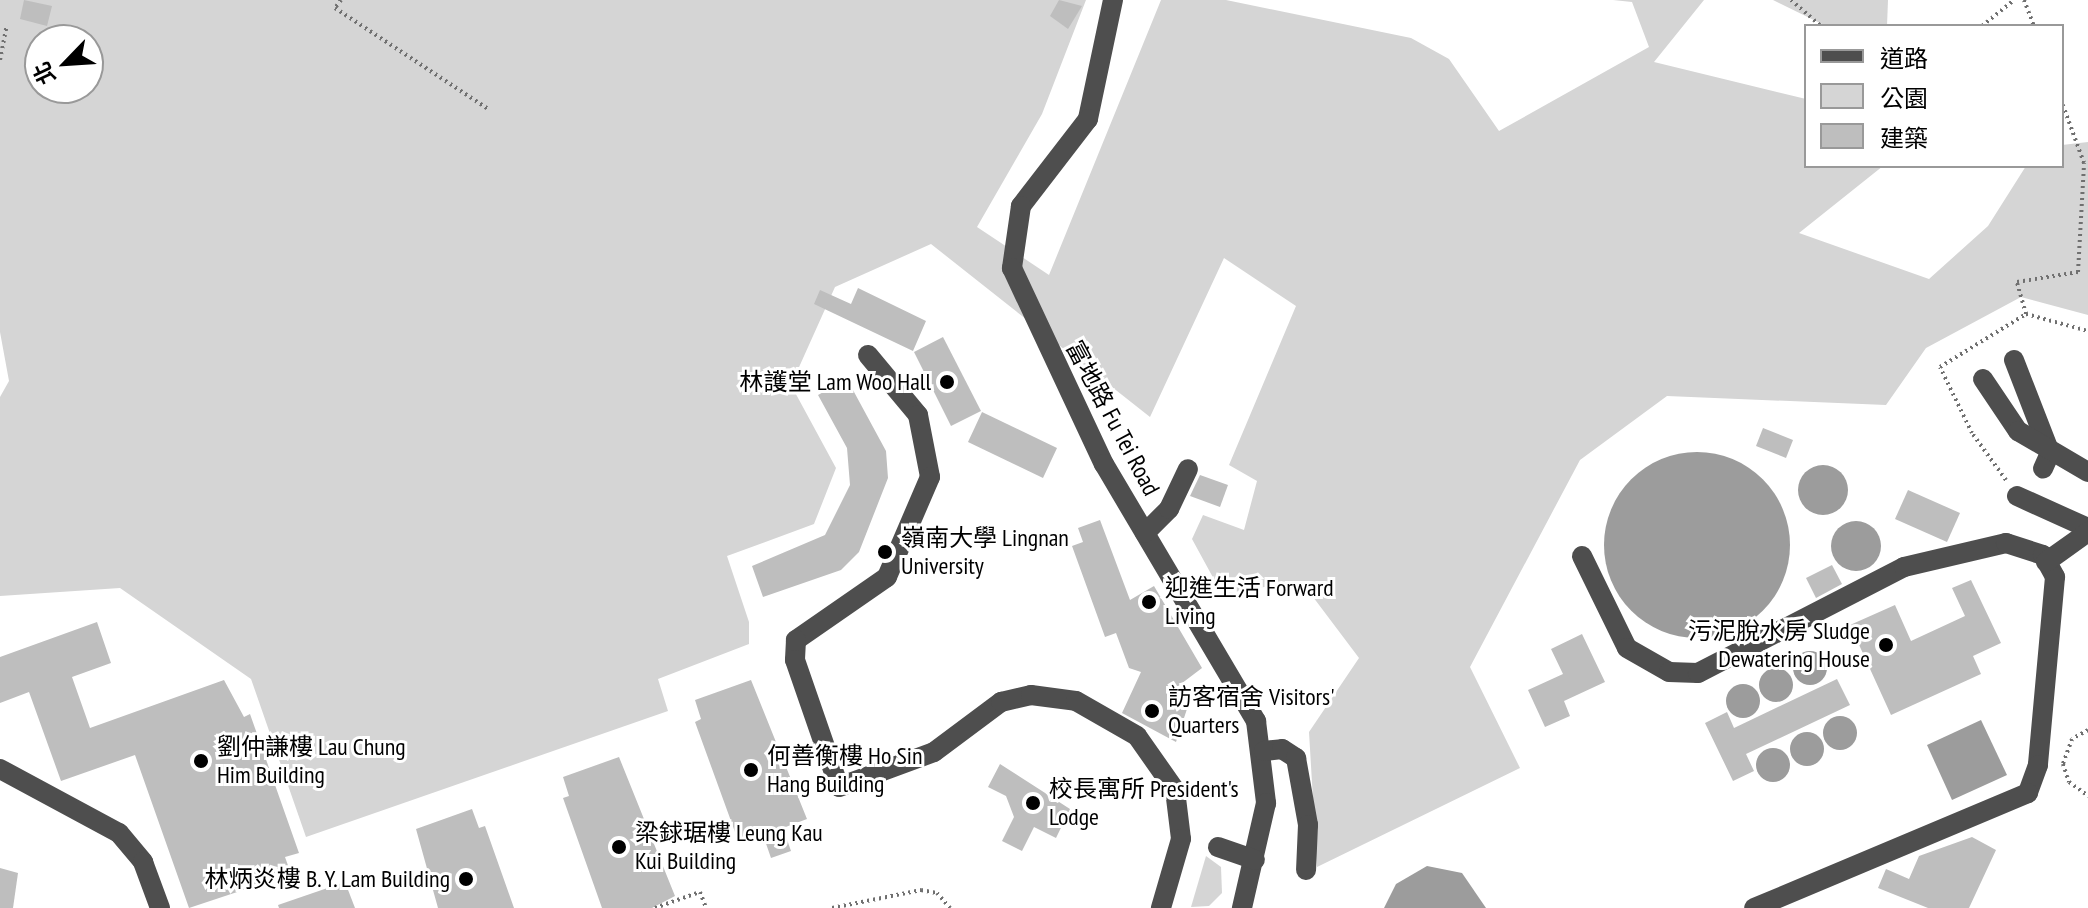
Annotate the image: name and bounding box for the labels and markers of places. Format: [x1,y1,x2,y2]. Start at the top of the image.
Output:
place label: 林護堂 Lam Woo Hall [739,368,931,396]
marker: 林護堂 Lam Woo Hall [938,373,956,391]
place label: 嶺南大學 Lingnan University [901,524,1069,580]
marker: 嶺南大學 Lingnan University [876,543,894,561]
place label: 迎進生活 Forward Living [1165,574,1334,630]
marker: 迎進生活 Forward Living [1140,593,1158,611]
place label: 污泥脫水房 Sludge Dewatering House [1688,617,1870,673]
marker: 污泥脫水房 Sludge Dewatering House [1877,636,1895,654]
place label: 訪客宿舍 Visitors' Quarters [1168,683,1335,739]
marker: 訪客宿舍 Visitors' Quarters [1143,702,1161,720]
place label: 劉仲謙樓 Lau Chung Him Building [217,733,406,789]
place label: 何善衡樓 Ho Sin Hang Building [767,742,922,798]
marker: 劉仲謙樓 Lau Chung Him Building [192,752,210,770]
marker: 何善衡樓 Ho Sin Hang Building [742,761,760,779]
place label: 校長寓所 President's Lodge [1049,775,1239,831]
marker: 校長寓所 President's Lodge [1024,794,1042,812]
place label: 梁銶琚樓 Leung Kau Kui Building [635,819,823,875]
marker: 梁銶琚樓 Leung Kau Kui Building [610,838,628,856]
place label: 林炳炎樓 B. Y. Lam Building [201,865,450,893]
marker: 林炳炎樓 B. Y. Lam Building [457,870,475,888]

